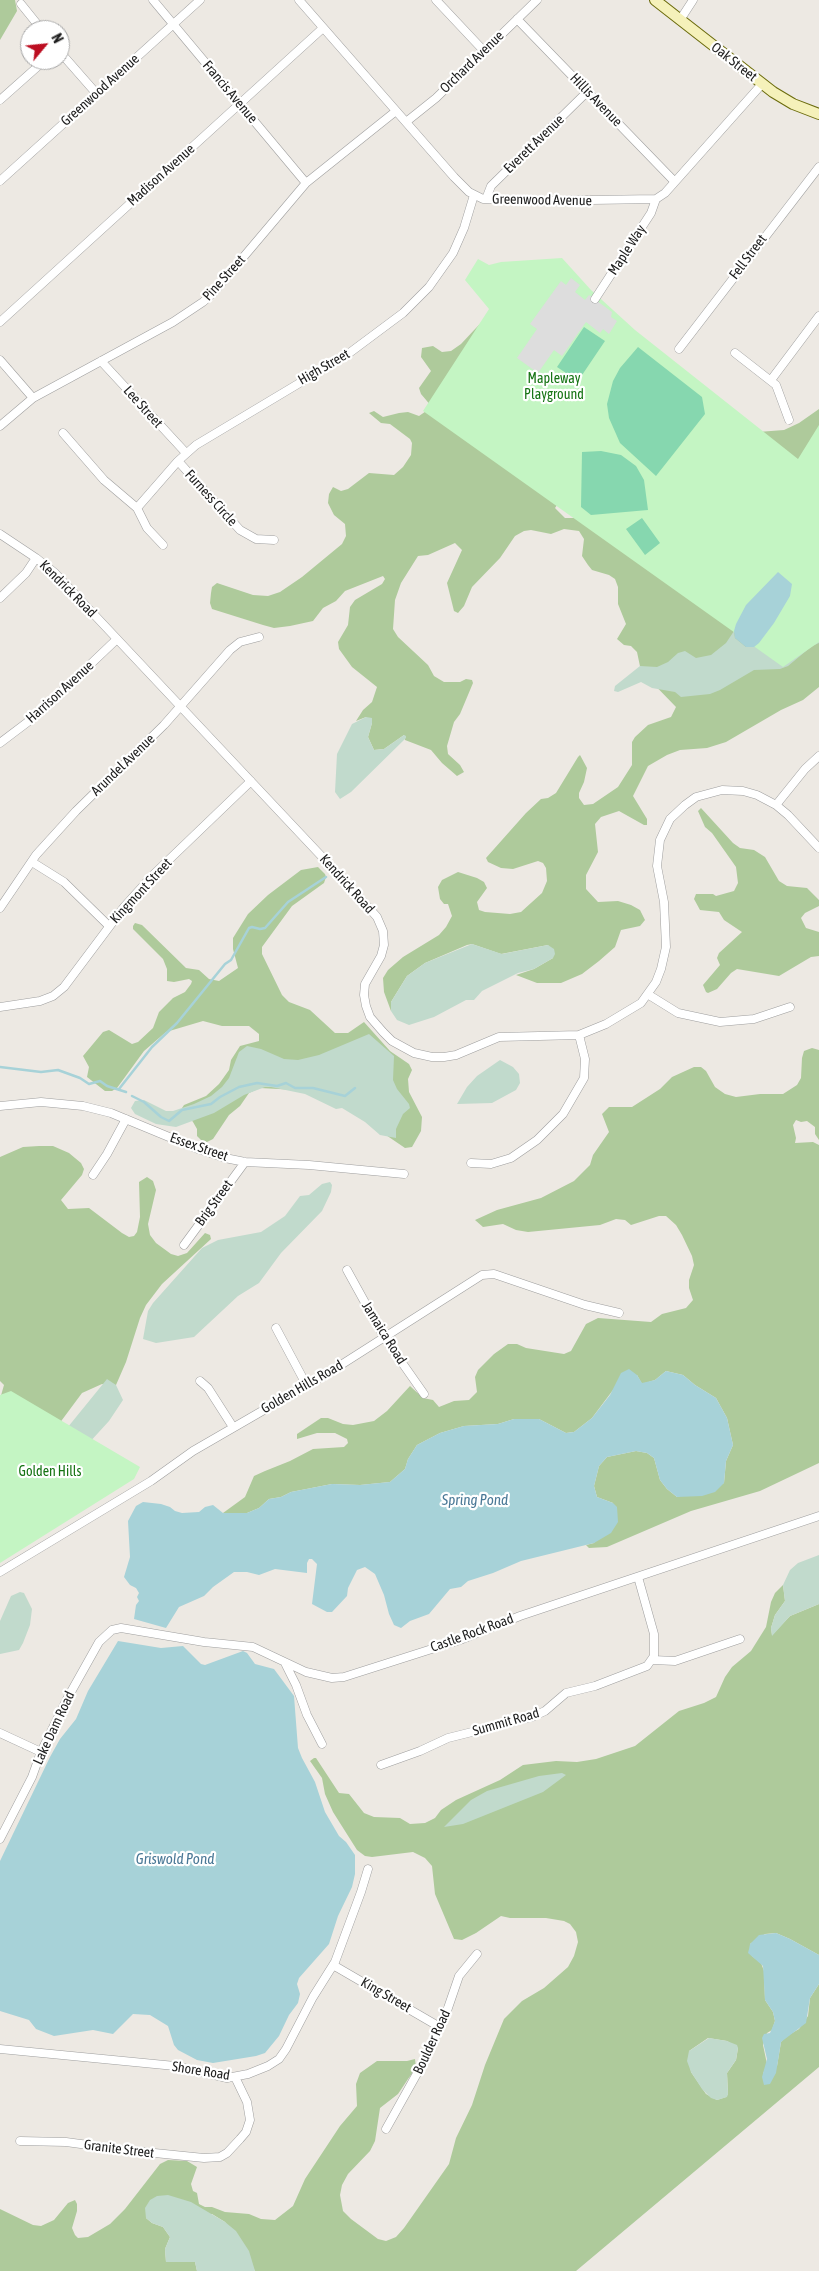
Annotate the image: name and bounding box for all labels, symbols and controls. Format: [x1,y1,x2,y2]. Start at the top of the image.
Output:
north arrow [20,20,70,70]
street label: Orchard Avenue [437,27,507,97]
text: N [48,31,66,46]
street label: Oak Street [708,39,760,85]
street label: Greenwood Avenue [57,50,143,130]
street label: Francis Avenue [199,57,261,127]
street label: Hillis Avenue [566,70,626,130]
street label: Everett Avenue [500,111,568,177]
street label: Madison Avenue [124,140,198,210]
street label: Greenwood Avenue [492,191,592,209]
street label: Maple Way [605,222,649,278]
street label: Fell Street [726,231,770,283]
street label: Pine Street [199,252,249,304]
street label: High Street [295,346,353,388]
park label: Mapleway Playground [524,371,584,404]
street label: Lee Street [120,383,166,431]
street label: Furness Circle [181,466,241,530]
street label: Kendrick Road [36,557,100,621]
street label: Harrison Avenue [23,657,97,727]
street label: Arundel Avenue [88,731,158,799]
street label: Kendrick Road [316,851,378,917]
street label: Kingmont Street [107,855,175,927]
street label: Essex Street [168,1129,230,1165]
street label: Brig Street [192,1177,236,1229]
street label: Jamaica Road [358,1298,410,1368]
street label: Golden Hills Road [258,1357,346,1417]
park label: Golden Hills [19,1464,81,1480]
water label: Spring Pond [442,1491,508,1509]
street label: Castle Rock Road [428,1610,516,1656]
street label: Lake Dam Road [30,1689,78,1767]
street label: Summit Road [471,1704,541,1740]
water label: Griswold Pond [136,1850,214,1868]
street label: King Street [358,1974,414,2016]
street label: Boulder Road [410,2007,454,2077]
street label: Shore Road [171,2058,231,2084]
street label: Granite Street [83,2136,155,2162]

